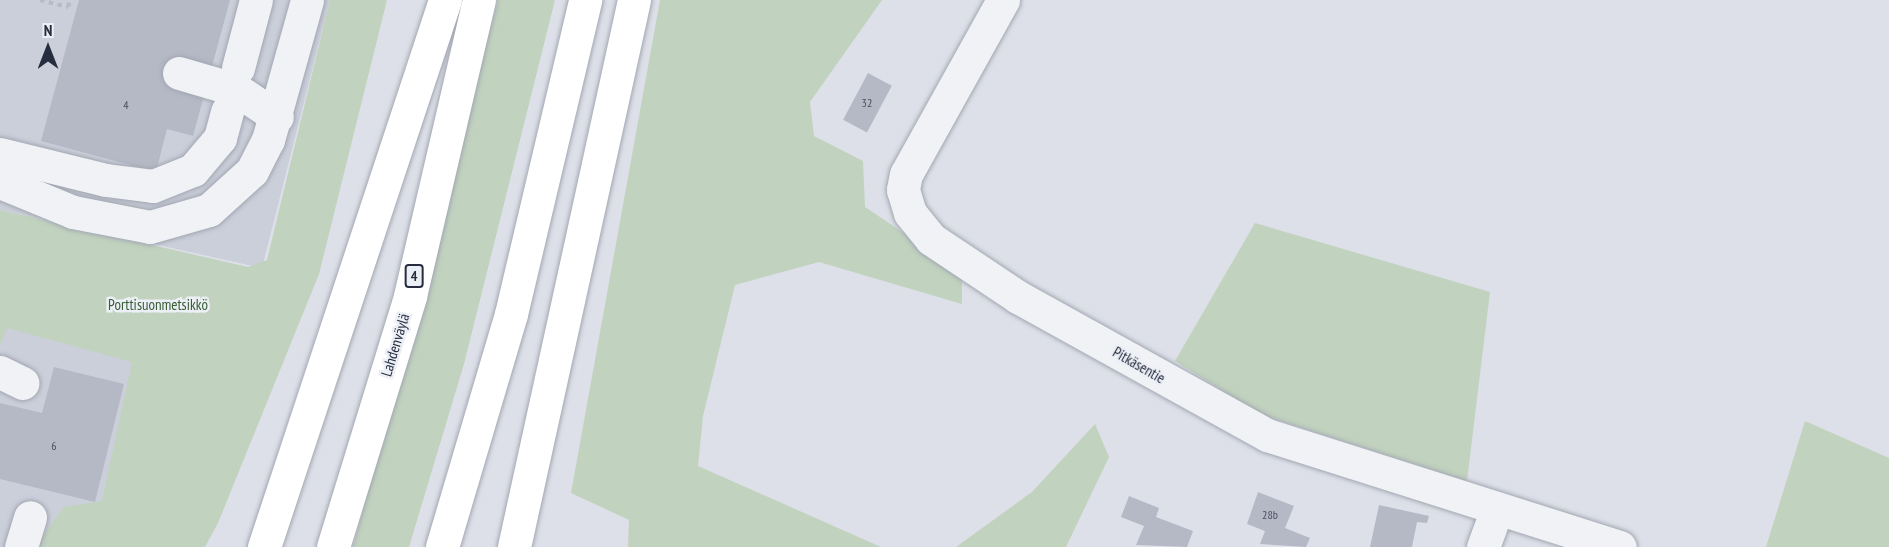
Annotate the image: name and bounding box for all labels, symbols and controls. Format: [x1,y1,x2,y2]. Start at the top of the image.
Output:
north arrow [18,18,78,78]
text: N [44,20,52,40]
house number: 32 [862,96,872,110]
house number: 4 [123,98,129,112]
road number: 4 [404,265,424,287]
park label: Porttisuonmetsikkö [108,296,208,314]
street label: Lahdenväylä [377,311,413,379]
street label: Pitkäsentie [1110,343,1168,387]
house number: 6 [51,439,57,453]
house number: 28b [1262,508,1278,522]

